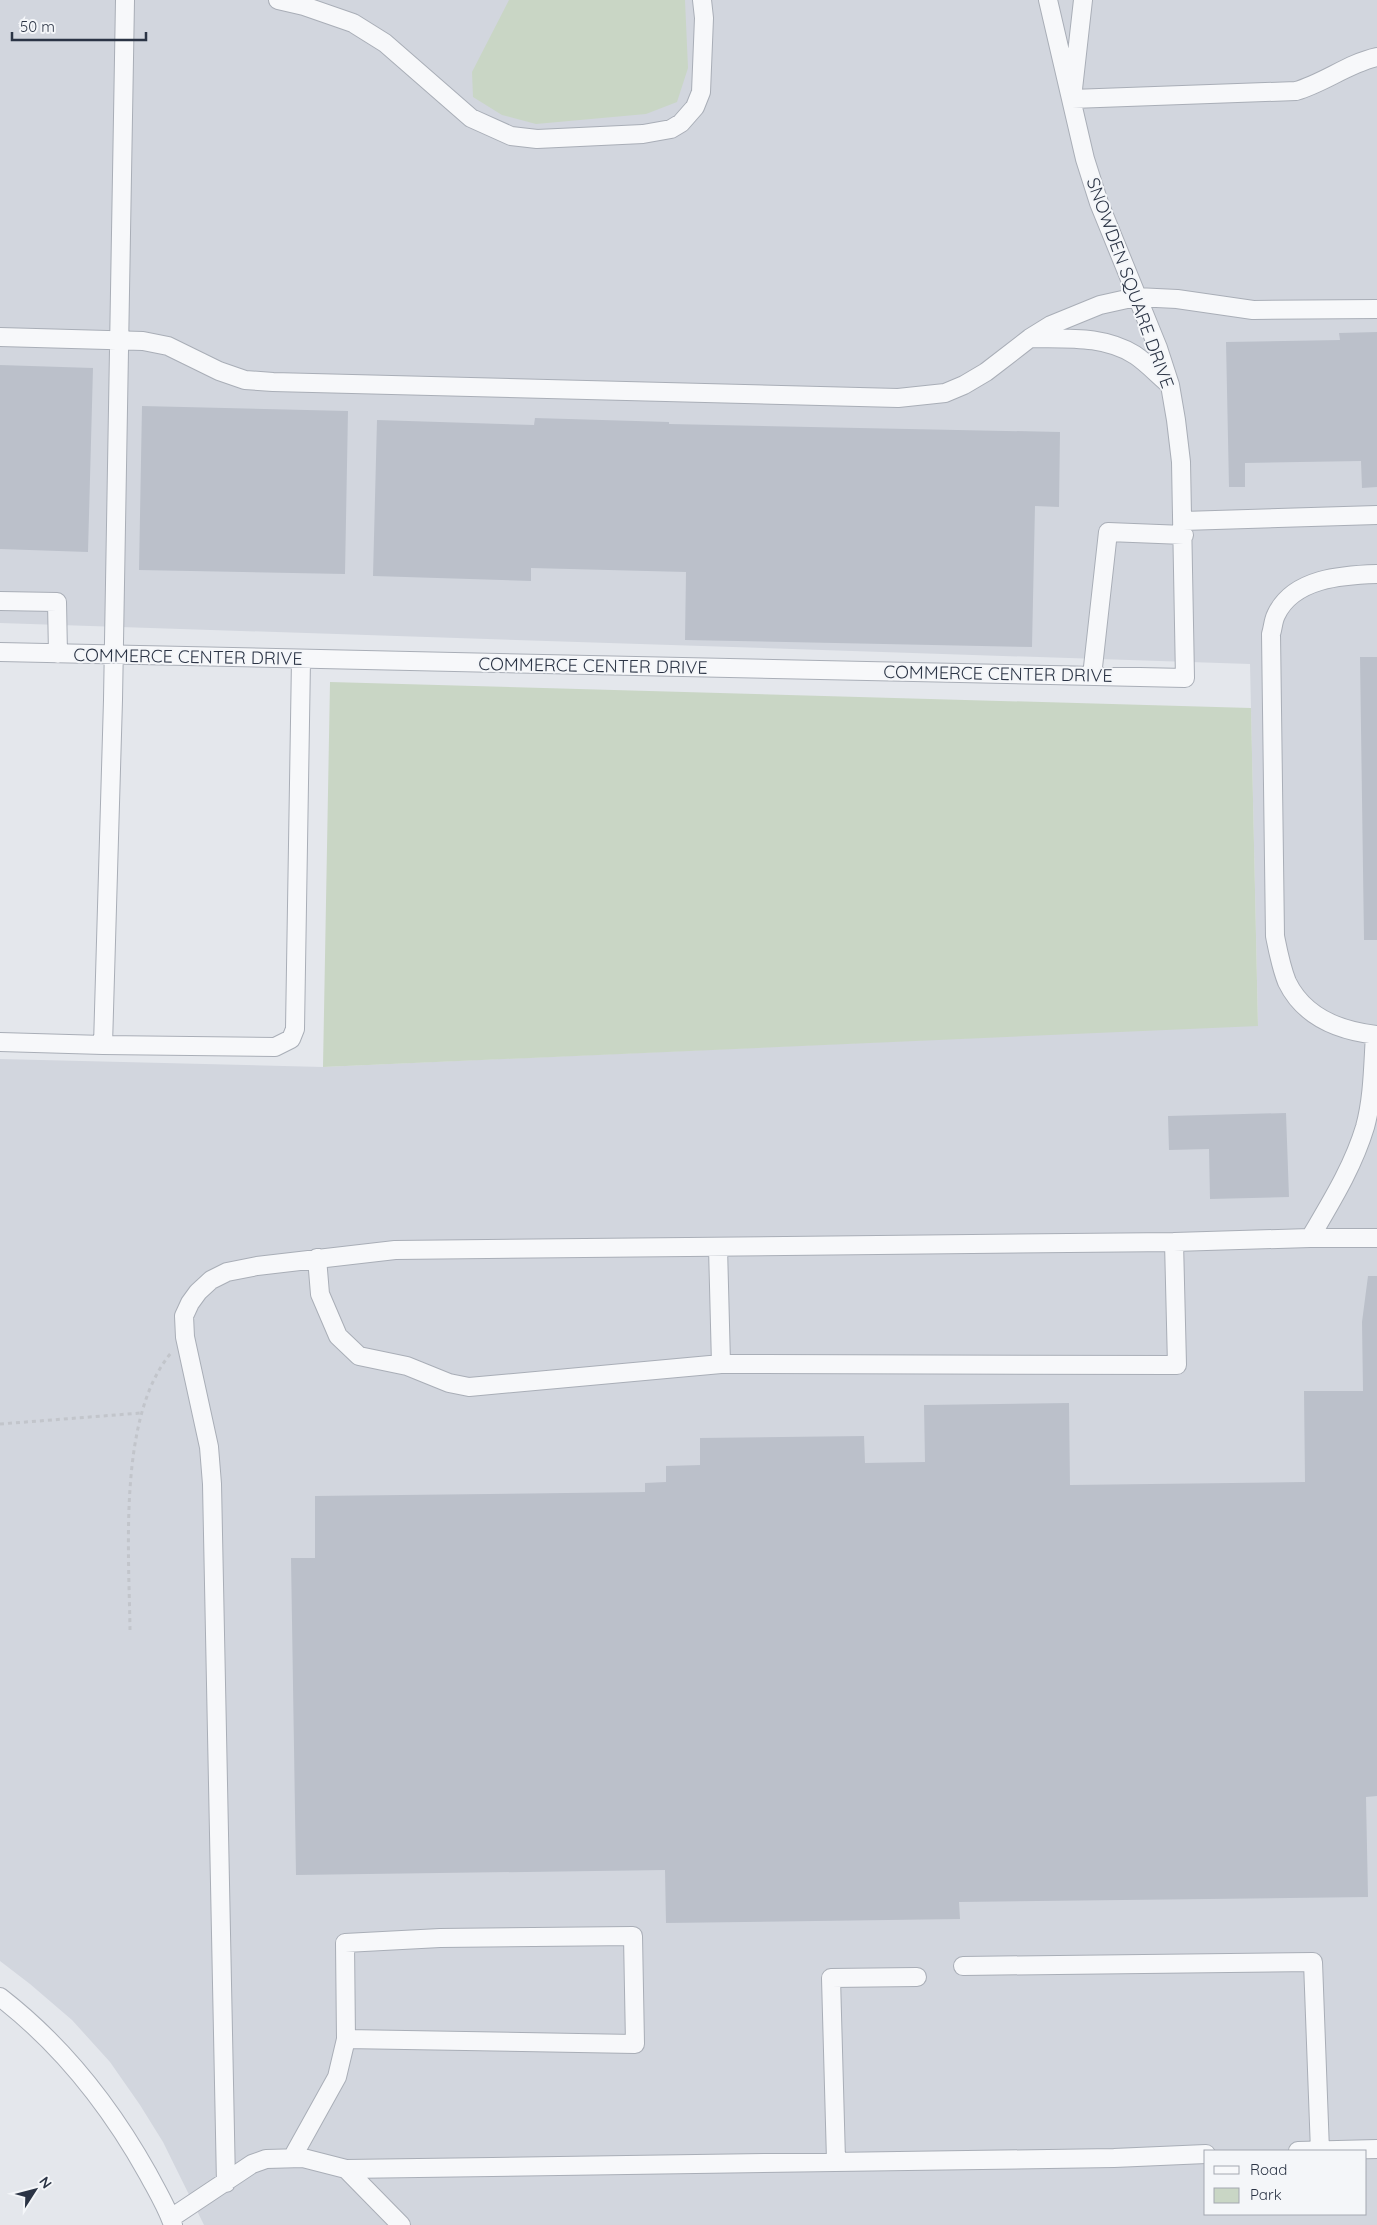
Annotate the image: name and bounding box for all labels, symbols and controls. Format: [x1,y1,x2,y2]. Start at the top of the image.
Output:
scale bar [12,10,146,42]
text: 50 m [20,17,55,36]
street label: SNOWDEN SQUARE DRIVE [1082,174,1179,391]
street label: COMMERCE CENTER DRIVE [73,643,303,670]
street label: COMMERCE CENTER DRIVE [478,652,708,679]
street label: COMMERCE CENTER DRIVE [883,660,1113,687]
legend [1204,2150,1367,2215]
text: Road [1250,2160,1287,2179]
north arrow [10,2165,60,2215]
text: N [35,2173,56,2192]
text: Park [1250,2185,1282,2204]

